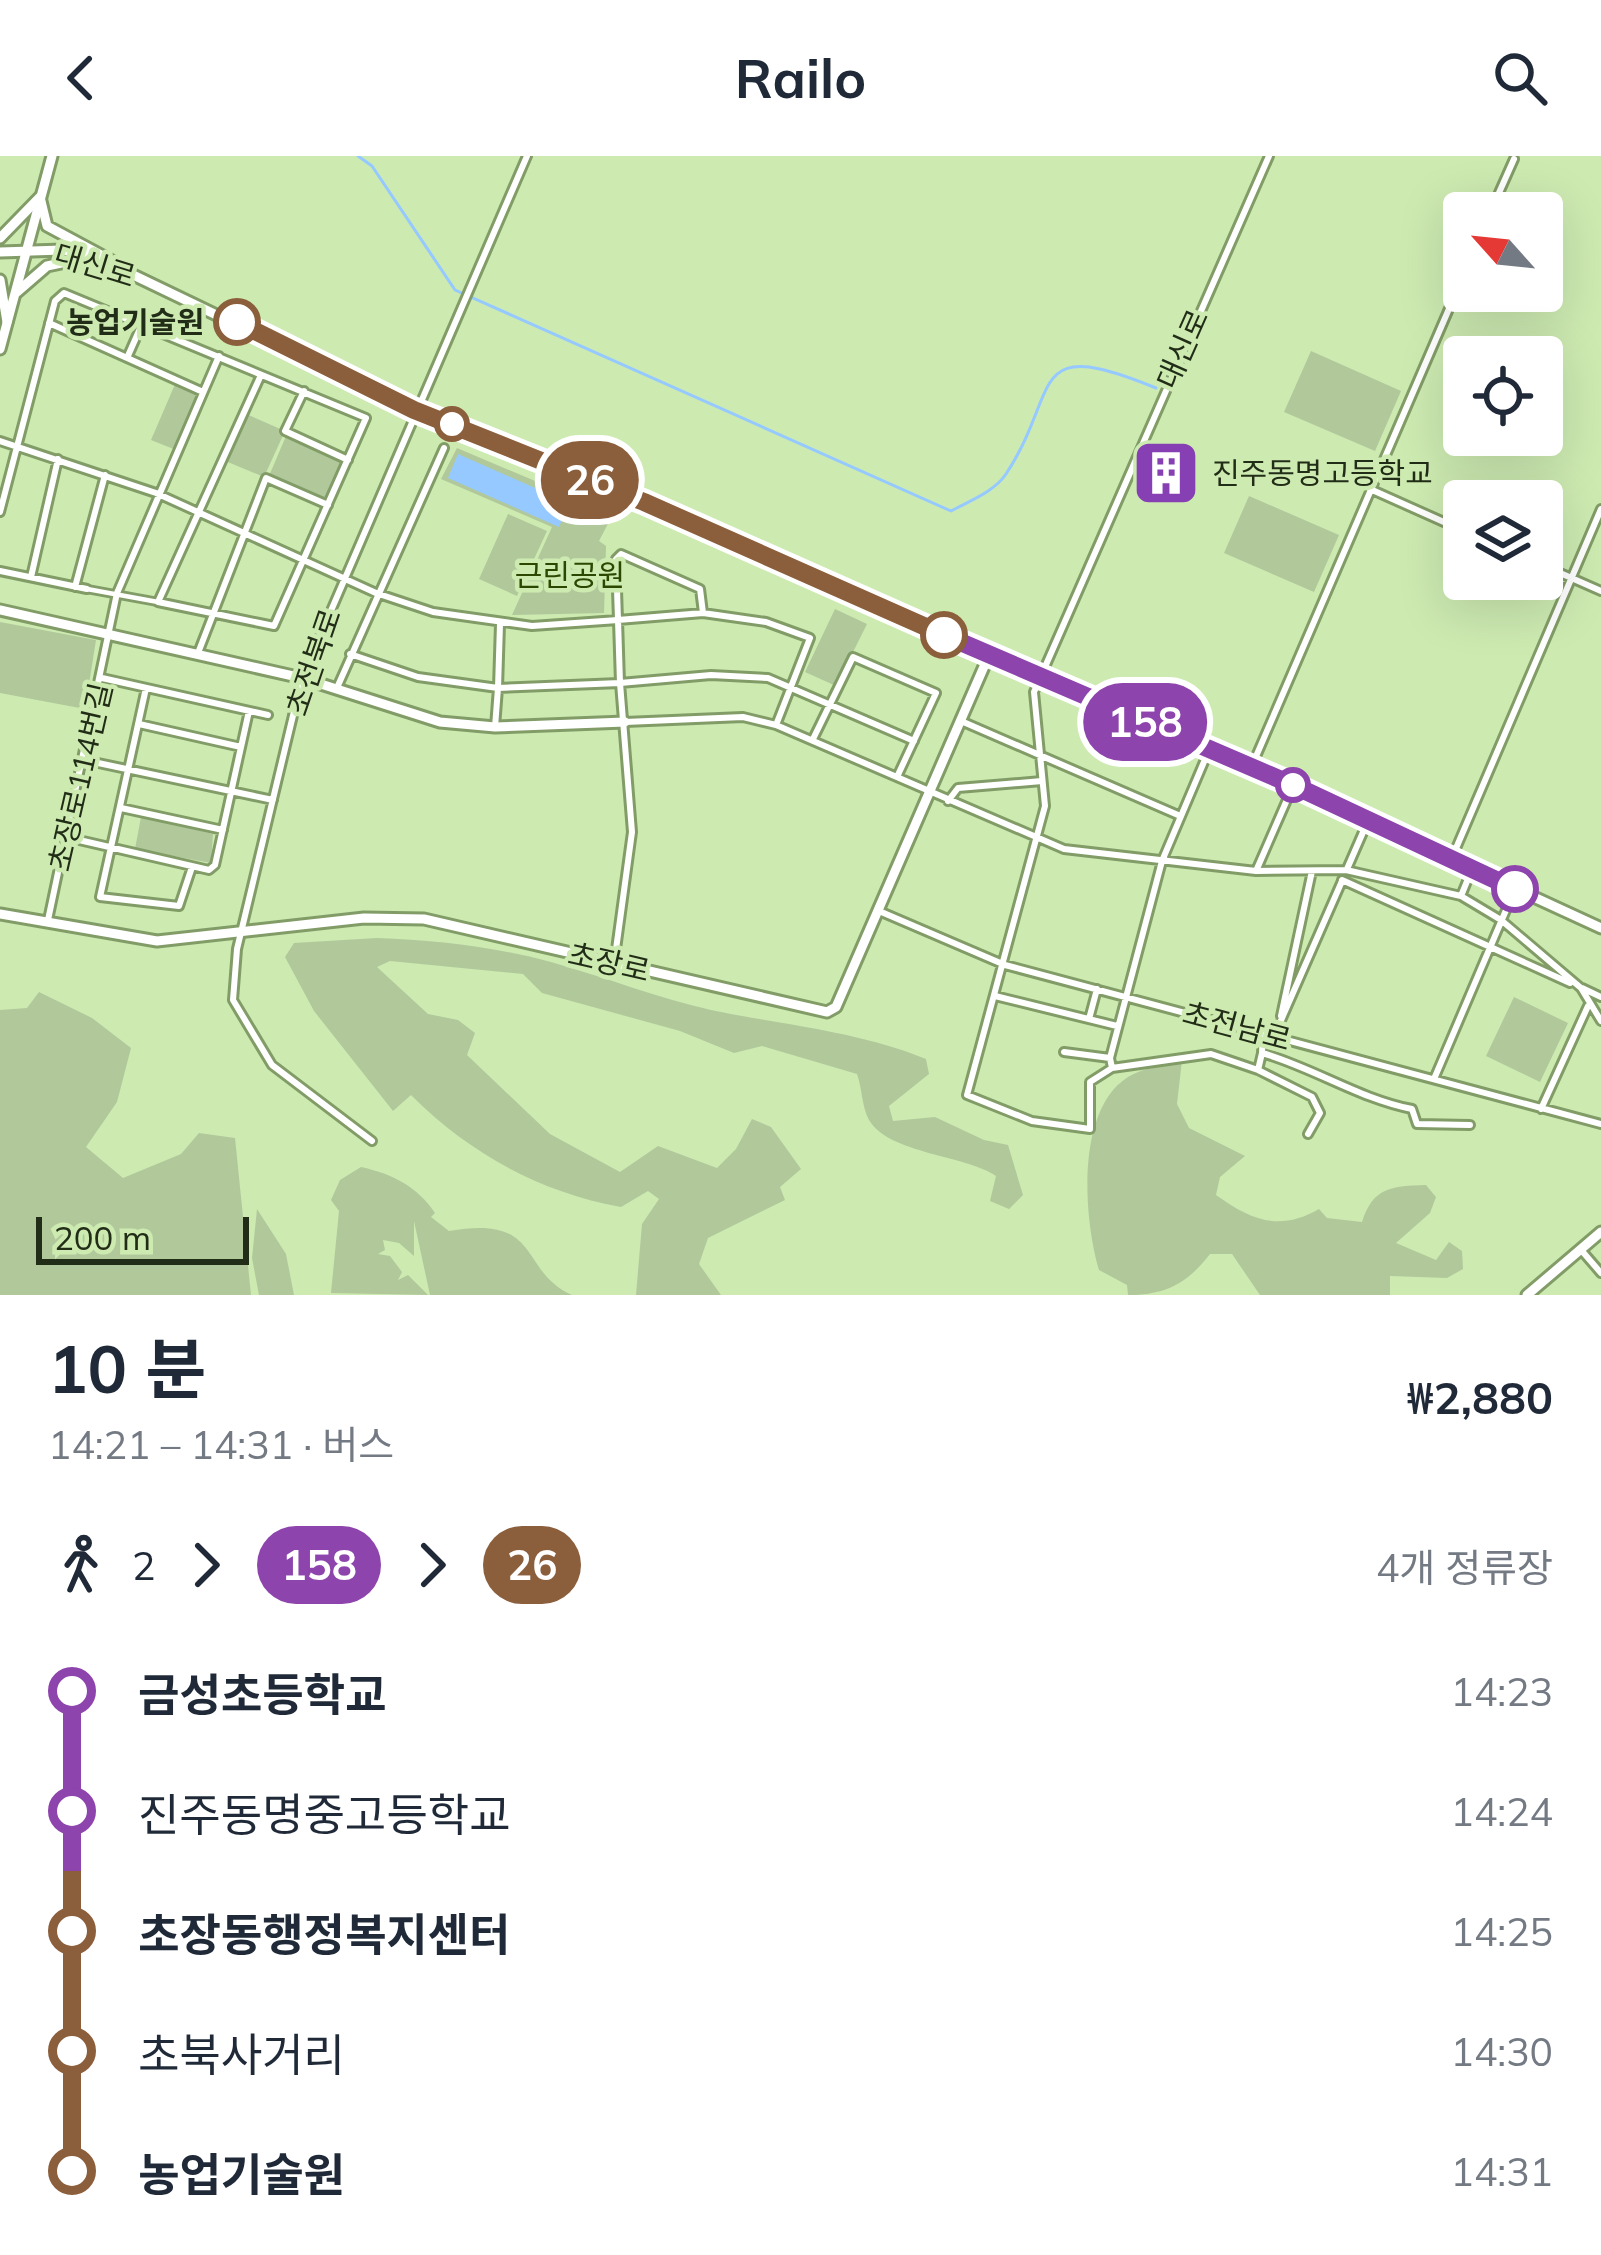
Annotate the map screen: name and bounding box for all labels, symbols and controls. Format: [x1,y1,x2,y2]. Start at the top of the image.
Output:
text: Railo [735,44,866,112]
icon: back [48,45,114,111]
icon: search [1487,45,1553,111]
north arrow [1443,192,1563,312]
map controls [1443,192,1563,600]
street label: 대신로 [50,235,140,295]
marker: 농업기술원 [215,300,259,344]
place label: 농업기술원 [66,303,204,341]
street label: 대신로 [1148,303,1216,395]
button: locate [1443,336,1563,456]
unlabelled marker [436,408,468,440]
building icon: 진주동명고등학교 [1131,438,1201,508]
line badge: 26 [536,441,644,519]
text: 26 [565,453,615,506]
place label: 진주동명고등학교 [1212,454,1433,492]
button: layers [1443,480,1563,600]
park label: 근린공원 [515,556,625,594]
street label: 초전북로 [277,604,349,720]
unlabelled marker [922,613,966,657]
street label: 초장로114번길 [40,679,120,875]
line badge: 158 [1076,683,1214,761]
text: 158 [1107,695,1183,748]
unlabelled marker [1277,769,1309,801]
unlabelled marker [1493,867,1537,911]
street label: 초장로 [564,934,654,990]
street label: 초전남로 [1179,993,1295,1059]
scale bar [36,1211,249,1264]
text: 200 m [54,1217,151,1258]
text: 10 분 [48,1327,206,1410]
text: ₩2,880 [1407,1369,1553,1425]
text: 14:21 – 14:31 · 버스 [48,1420,394,1469]
icon: walk [48,1532,114,1598]
icon: forward [173,1532,239,1598]
icon: forward [399,1532,465,1598]
text: 158 [281,1538,357,1591]
text: 26 [507,1538,557,1591]
text: 2 [132,1541,155,1590]
text: 4개 정류장 [1376,1543,1553,1592]
text: 금성초등학교 [138,1666,386,1722]
text: 14:23 [1451,1667,1553,1716]
text: 진주동명중고등학교 [138,1786,511,1842]
text: 14:24 [1451,1787,1553,1836]
text: 초장동행정복지센터 [138,1906,511,1962]
text: 14:25 [1451,1907,1553,1956]
text: 초북사거리 [138,2026,345,2082]
text: 14:30 [1451,2027,1553,2076]
text: 농업기술원 [138,2146,345,2202]
text: 14:31 [1451,2147,1553,2196]

